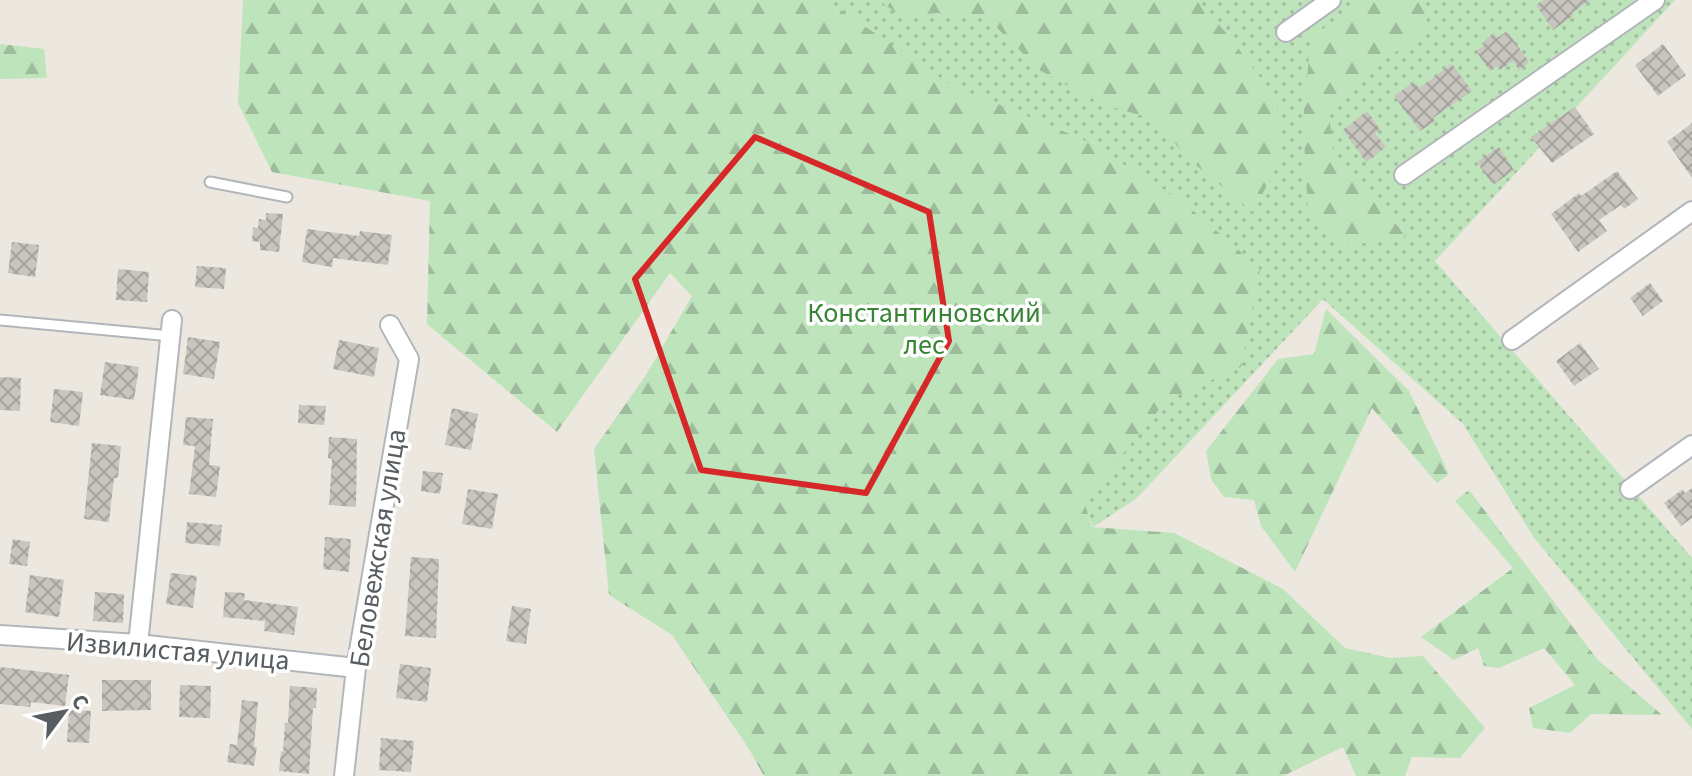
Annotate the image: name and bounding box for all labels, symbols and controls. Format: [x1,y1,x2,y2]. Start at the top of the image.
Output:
park label: Константиновский лес [807,293,1041,365]
street label: Беловежская улица [339,426,417,670]
street label: Извилистая улица [64,621,291,681]
north arrow [24,672,104,752]
text: С [63,688,97,716]

